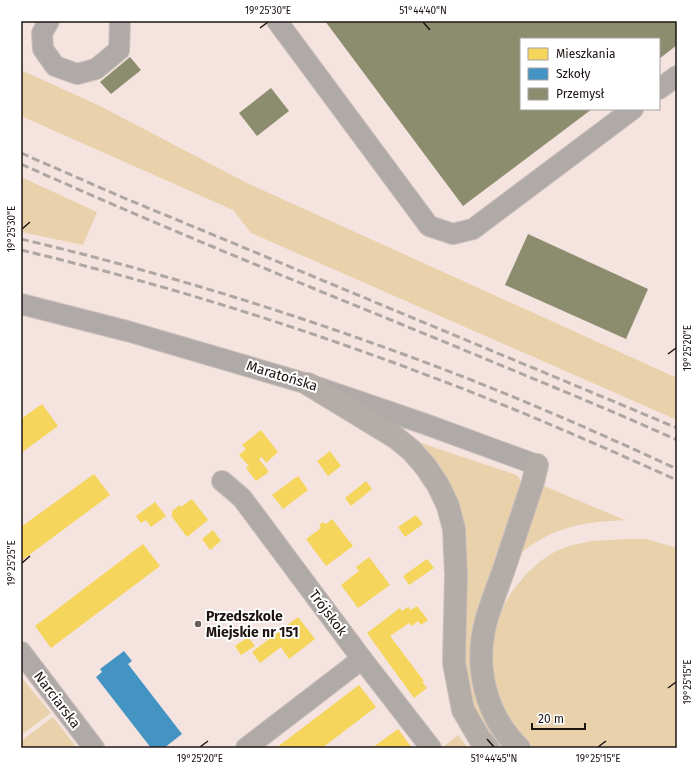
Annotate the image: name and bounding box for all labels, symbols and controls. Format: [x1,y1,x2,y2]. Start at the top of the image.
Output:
text: 19°25'30"E [245,5,291,17]
text: 51°44'40"N [399,5,447,17]
legend [520,38,660,110]
text: Mieszkania [556,47,616,61]
text: Szkoły [556,67,590,81]
text: Przemysł [556,87,604,101]
text: 19°25'30"E [6,206,18,252]
text: 19°25'20"E [682,325,694,371]
street label: Maratońska [244,357,320,395]
text: 19°25'25"E [6,540,18,586]
street label: Trójskok [305,587,351,640]
place label: Przedszkole Miejskie nr 151 [206,608,299,641]
marker: Przedszkole Miejskie nr 151 [193,619,203,629]
text: 19°25'15"E [682,659,694,705]
street label: Narciarska [30,668,84,732]
scale bar [532,705,585,731]
text: 20 m [538,712,564,726]
text: 19°25'20"E [177,753,223,765]
text: 51°44'45"N [471,753,517,765]
text: 19°25'15"E [575,753,621,765]

